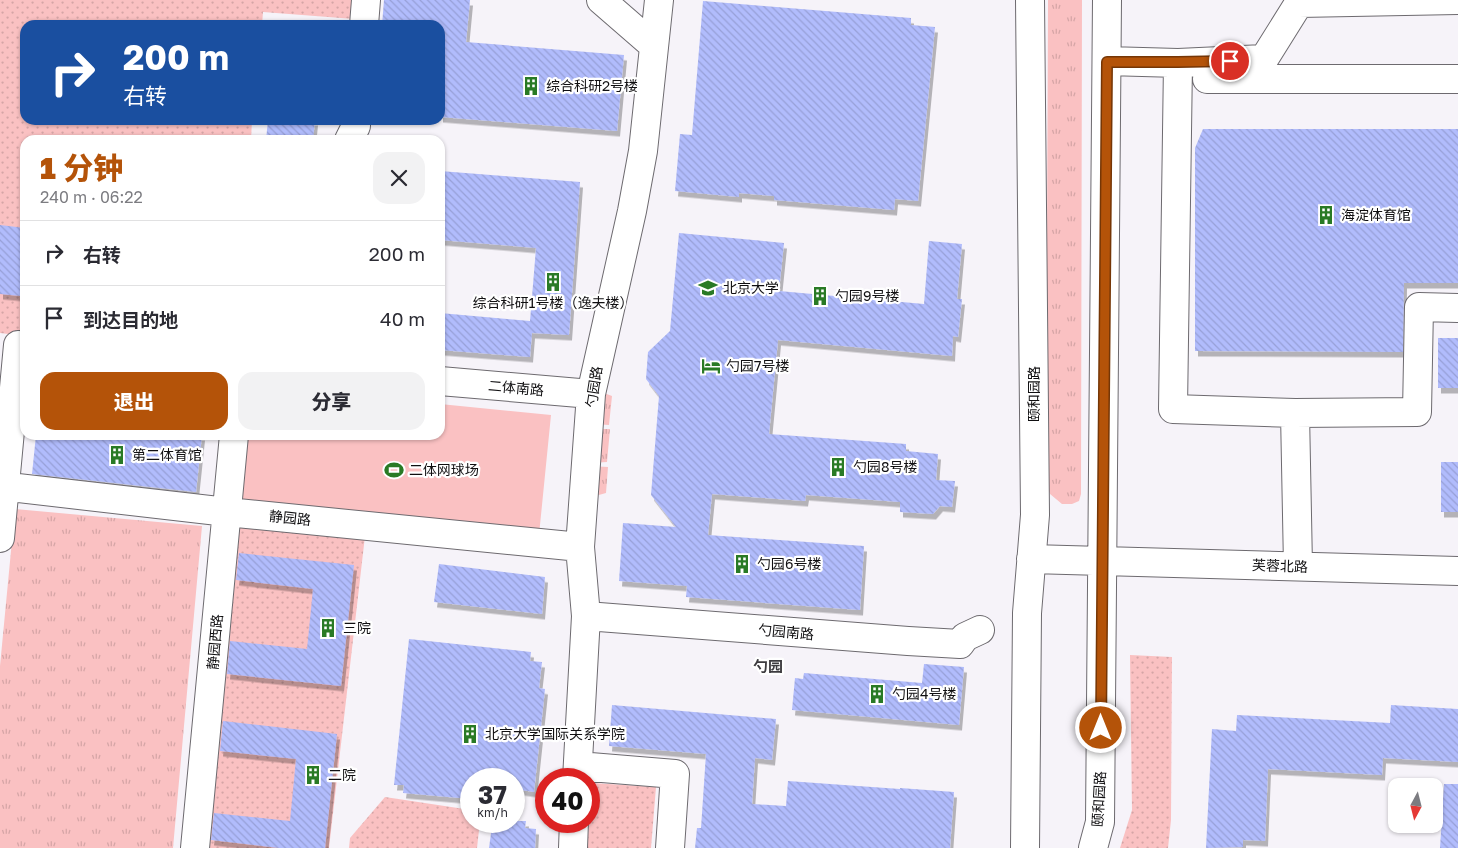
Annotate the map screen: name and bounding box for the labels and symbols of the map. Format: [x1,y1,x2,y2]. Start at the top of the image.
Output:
pin [1209,40,1251,82]
building icon: 综合科研2号楼 [520,75,542,97]
place label: 综合科研2号楼 [546,77,638,94]
building icon: 海淀体育馆 [1315,204,1337,226]
place label: 海淀体育馆 [1341,206,1411,223]
building icon: 综合科研1号楼（逸夫楼） [542,271,564,293]
school or university icon: 北京大学 [697,277,719,299]
place label: 北京大学 [723,279,779,296]
building icon: 勺园9号楼 [809,285,831,307]
place label: 勺园9号楼 [835,287,899,304]
place label: 综合科研1号楼（逸夫楼） [473,294,633,311]
hotel icon: 勺园7号楼 [700,355,722,377]
place label: 勺园7号楼 [726,357,789,374]
street label: 勺园路 [582,365,605,409]
street label: 颐和园路 [1025,366,1042,422]
street label: 二体南路 [487,377,545,398]
building icon: 第二体育馆 [106,444,128,466]
place label: 第二体育馆 [132,446,202,463]
building icon: 勺园8号楼 [827,456,849,478]
place label: 勺园8号楼 [853,458,918,475]
sports icon: 二体网球场 [383,459,405,481]
place label: 二体网球场 [409,461,479,478]
street label: 静园路 [268,507,312,528]
building icon: 勺园6号楼 [731,553,753,575]
place label: 勺园6号楼 [757,555,821,572]
street label: 芙蓉北路 [1252,556,1308,575]
street label: 静园西路 [204,613,225,671]
building icon: 三院 [317,617,339,639]
place label: 三院 [343,619,371,636]
street label: 勺园南路 [757,621,815,642]
district label: 勺园 [753,657,783,675]
building icon: 勺园4号楼 [866,683,888,705]
place label: 勺园4号楼 [892,685,957,702]
position arrow [1074,701,1126,753]
building icon: 北京大学国际关系学院 [459,723,481,745]
place label: 北京大学国际关系学院 [485,725,625,742]
building icon: 二院 [302,764,324,786]
place label: 二院 [328,766,356,783]
speed limit sign: 40 [535,768,600,833]
street label: 颐和园路 [1089,771,1108,827]
north arrow [1388,778,1442,832]

